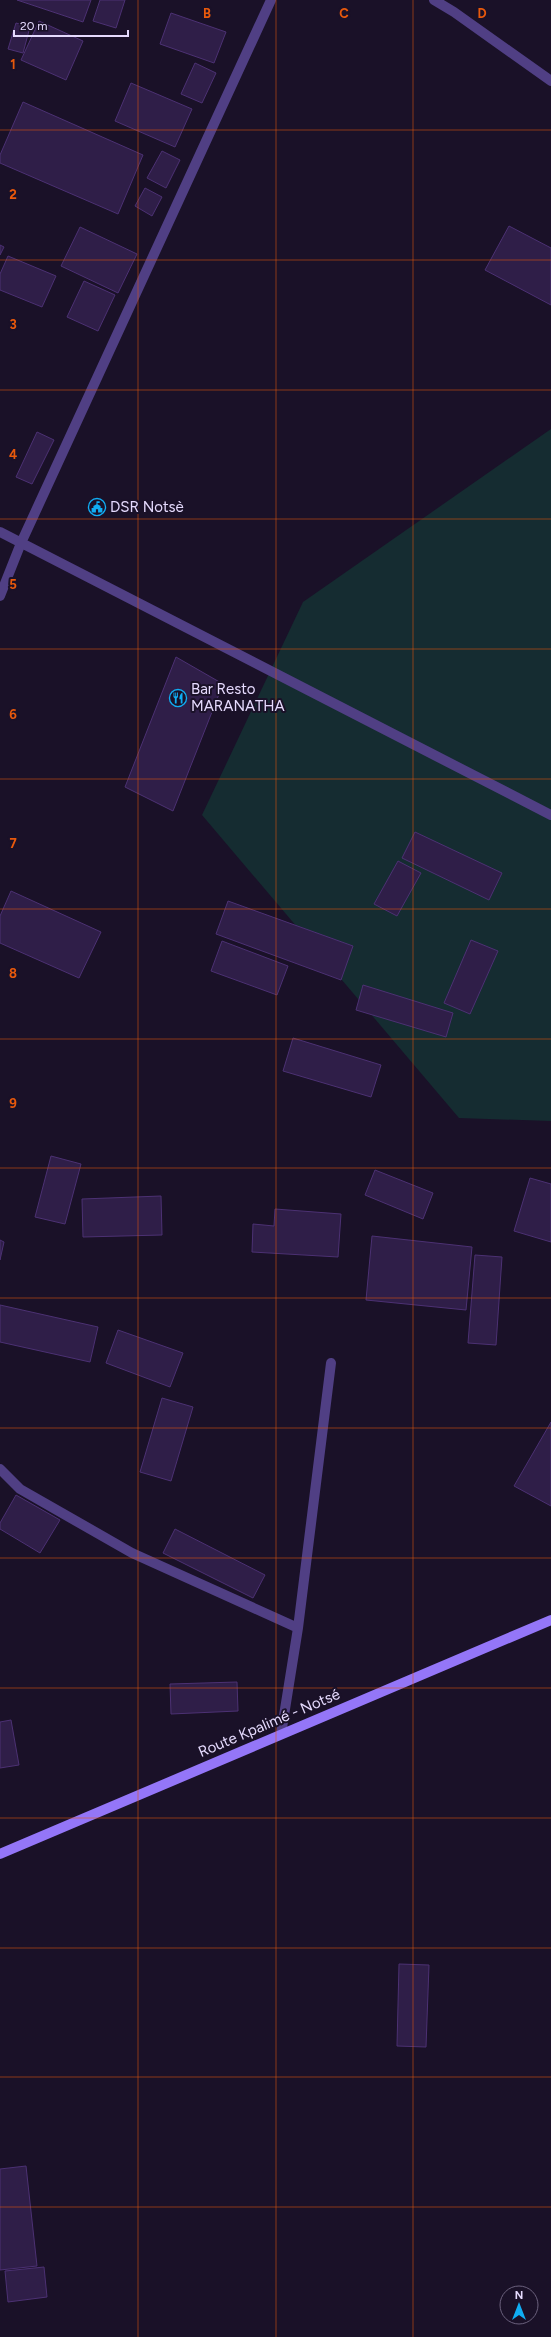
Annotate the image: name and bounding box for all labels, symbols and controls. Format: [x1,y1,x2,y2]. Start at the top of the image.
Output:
text: B [203,6,211,21]
text: C [339,6,349,21]
text: D [477,6,487,21]
scale bar [14,12,128,38]
text: 20 m [20,19,48,33]
text: 1 [10,57,16,72]
text: 2 [9,187,17,202]
text: 3 [9,317,17,332]
text: 4 [9,447,17,462]
public building icon: DSR Notsè [87,497,107,517]
place label: DSR Notsè [110,498,184,516]
text: 5 [9,577,17,592]
place label: Bar Resto MARANATHA [191,680,285,715]
restaurant icon: Bar Resto MARANATHA [168,688,188,708]
text: 6 [9,707,17,722]
text: 7 [9,836,17,851]
text: 8 [9,966,17,981]
text: 9 [9,1096,17,1111]
street label: Route Kpalimé - Notsé [195,1685,343,1761]
north arrow [499,2285,539,2325]
text: N [515,2289,523,2302]

